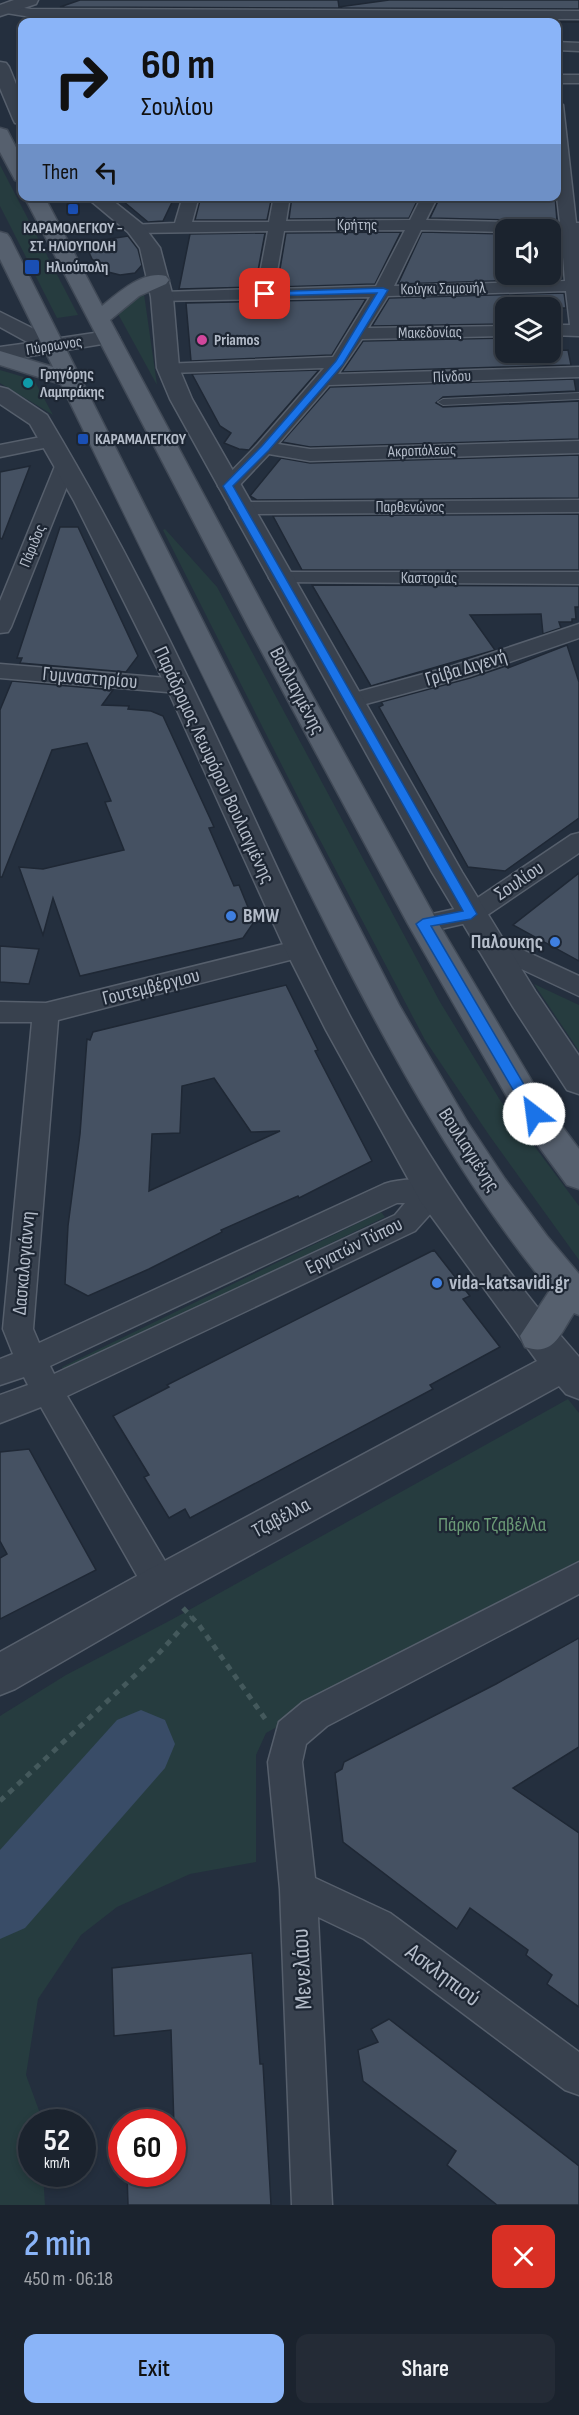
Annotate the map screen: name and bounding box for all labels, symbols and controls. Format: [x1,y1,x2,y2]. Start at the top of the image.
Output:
text: 60 m [141,40,215,91]
icon: right [42,42,120,120]
text: Σουλίου [141,91,214,123]
icon: left [90,156,123,189]
text: Then [42,159,78,186]
marker: ΚΑΡΑΜΟΛΕΓΚΟΥ - ΣΤ. ΗΛΙΟΥΠΟΛΗ [66,202,80,216]
street label: Κρήτης [337,216,377,235]
place label: ΚΑΡΑΜΟΛΕΓΚΟΥ - ΣΤ. ΗΛΙΟΥΠΟΛΗ [23,219,123,256]
map controls [495,219,561,363]
button: sound [495,219,561,285]
marker: Ηλιούπολη [23,258,41,276]
place label: Ηλιούπολη [46,258,108,277]
pin [239,268,290,319]
icon: arrive [248,277,281,310]
street label: Κούγκι Σαμουήλ [400,279,487,299]
button: layers [495,297,561,363]
street label: Μακεδονίας [398,323,462,343]
place label: Priamos [214,331,260,350]
street label: Πύρρωνος [25,332,83,360]
marker: Priamos [195,333,209,347]
place label: Γρηγόρης Λαμπράκης [39,365,105,402]
street label: Πίνδου [433,367,471,387]
marker: Γρηγόρης Λαμπράκης [21,376,35,390]
place label: ΚΑΡΑΜΑΛΕΓΚΟΥ [95,430,187,449]
marker: ΚΑΡΑΜΑΛΕΓΚΟΥ [76,432,90,446]
street label: Ακροπόλεως [387,440,456,462]
street label: Παρθενώνος [375,498,445,517]
street label: Πάριδος [16,522,50,570]
street label: Καστοριάς [401,569,457,588]
street label: Παράδρομος Λεωφόρου Βουλιαγμένης [148,643,280,887]
street label: Βουλιαγμένης [264,643,330,739]
street label: Γρίβα Διγενή [422,644,510,692]
street label: Γυμναστηρίου [42,662,138,694]
street label: Σουλίου [490,856,548,906]
place label: BMW [243,904,279,928]
marker: BMW [224,909,238,923]
place label: Παλουκης [471,930,543,954]
marker: Παλουκης [548,935,562,949]
street label: Γουτεμβέργιου [100,963,202,1011]
position arrow [502,1082,566,1146]
street label: Βουλιαγμένης [433,1104,505,1197]
street label: Δασκαλογιάννη [8,1210,40,1316]
street label: Εργατών Τύπου [302,1212,406,1280]
place label: vida-katsavidi.gr [449,1271,569,1295]
marker: vida-katsavidi.gr [430,1276,444,1290]
street label: Τζαβέλλα [248,1492,315,1543]
park label: Πάρκο Τζαβέλλα [438,1513,547,1537]
street label: Μενελάου [285,1928,319,2010]
street label: Ασκληπιού [399,1937,486,2013]
speed limit sign: 60 [108,2109,186,2187]
text: 52 [44,2123,70,2159]
text: km/h [44,2154,70,2173]
text: 2 min [24,2223,91,2266]
button: close [492,2225,555,2288]
text: 450 m · 06:18 [24,2267,113,2291]
button: Exit [24,2334,284,2403]
button: Share [296,2334,555,2403]

